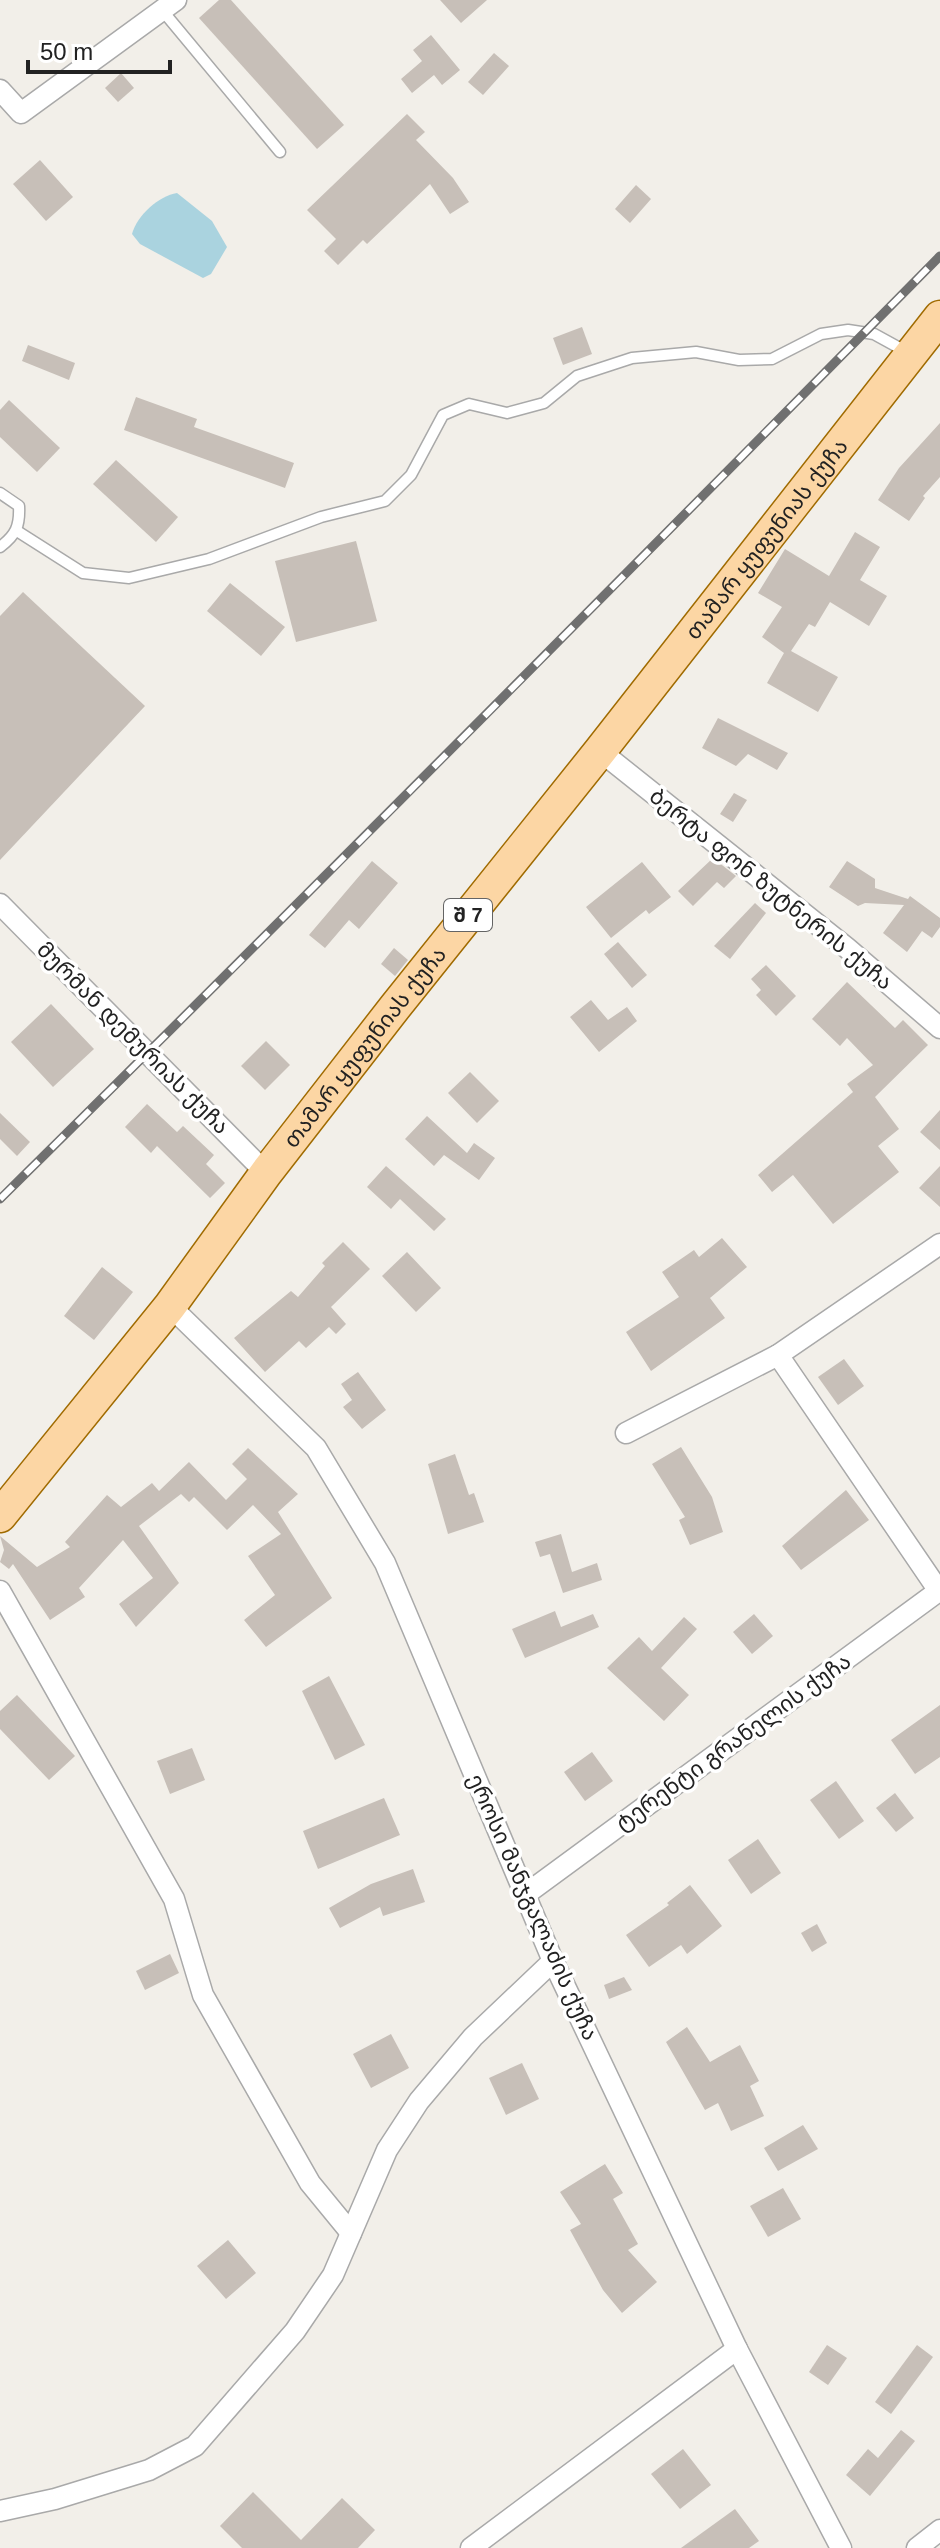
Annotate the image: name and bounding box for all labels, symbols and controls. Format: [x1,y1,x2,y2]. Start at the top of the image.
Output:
scale bar [28,24,170,74]
text: 50 m [40,38,93,65]
street label: თამარ ყუფუნიას ქუჩა [680,433,853,644]
street label: ბერტა ფონ ზუტნერის ქუჩა [645,783,897,995]
road number: შ 7 [444,899,492,931]
street label: მურმან დემურიას ქუჩა [31,937,234,1140]
street label: თამარ ყუფუნიას ქუჩა [278,942,451,1152]
street label: ტერენტი გრანელის ქუჩა [610,1648,856,1837]
street label: ეროსი მანჯგალაძის ქუჩა [462,1770,603,2045]

